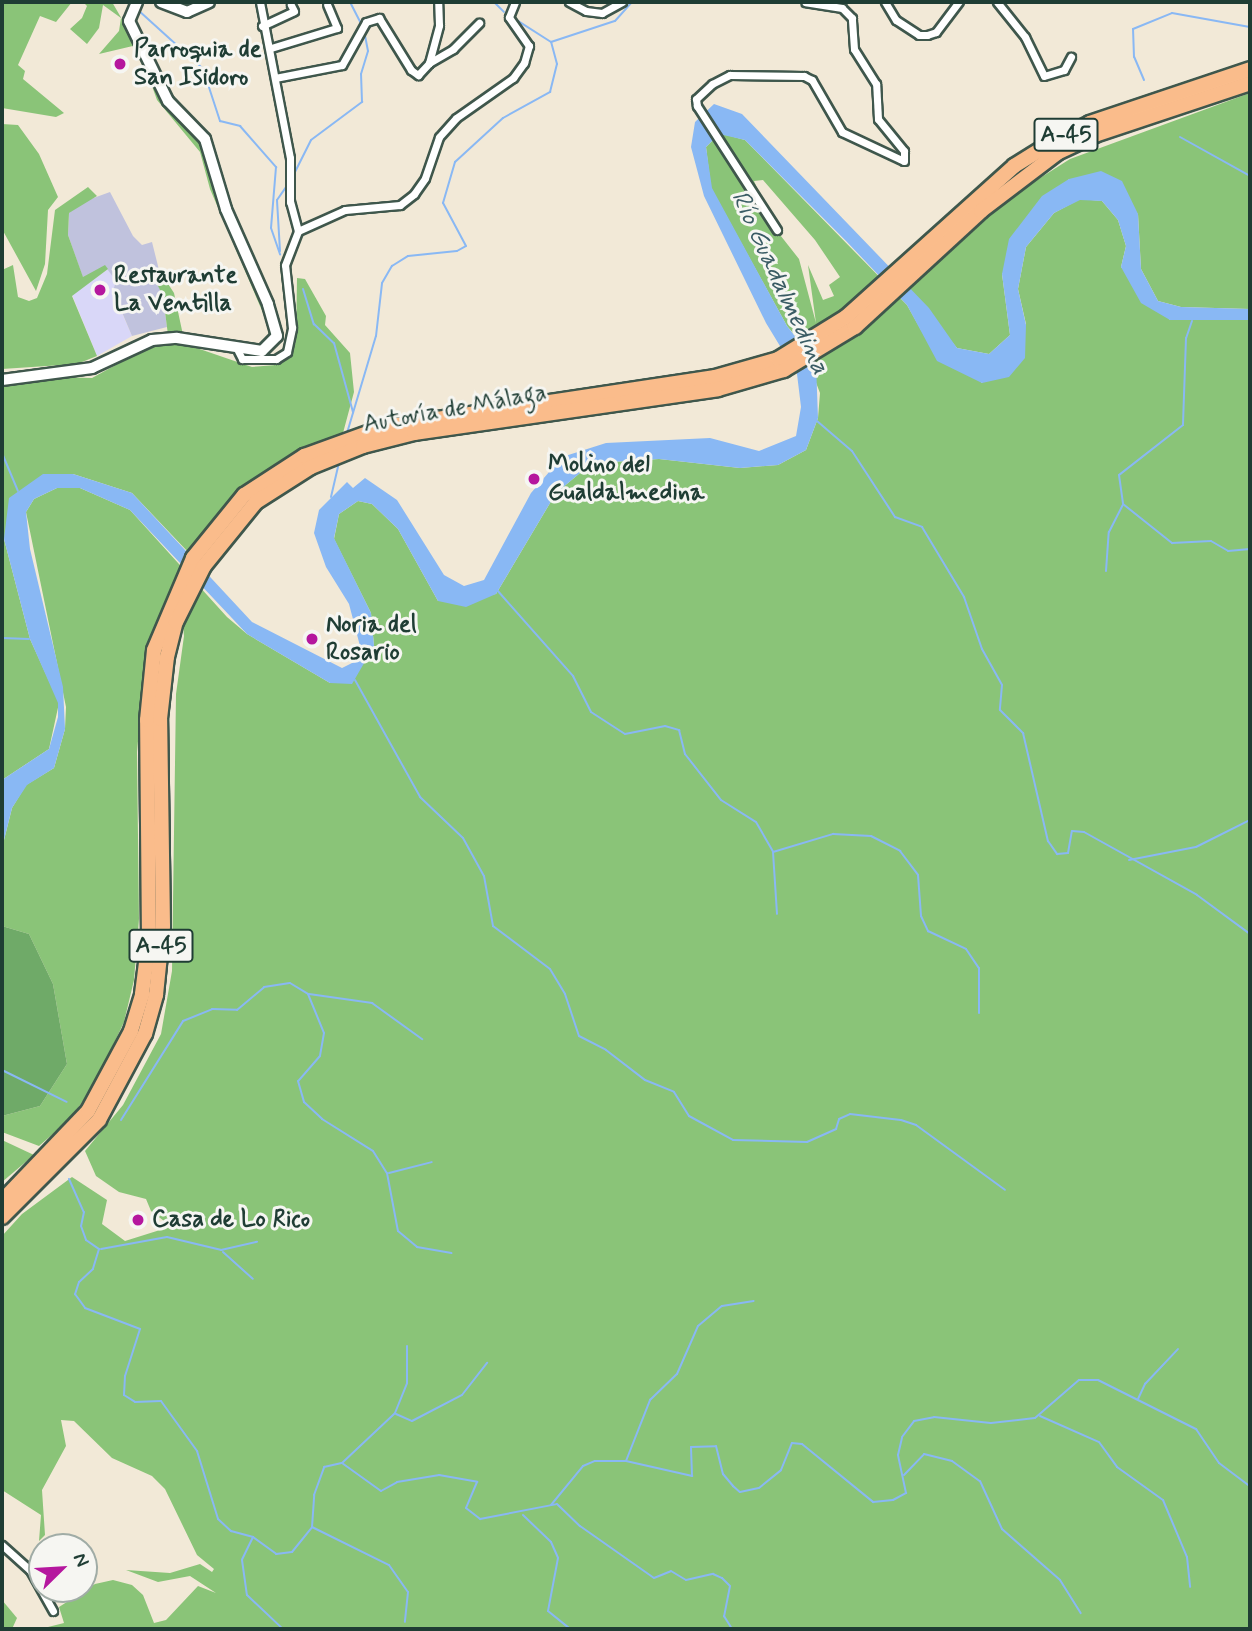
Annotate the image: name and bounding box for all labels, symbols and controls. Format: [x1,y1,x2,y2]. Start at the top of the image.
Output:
place label: Parroquia de San Isidoro [134,36,261,92]
marker: Parroquia de San Isidoro [112,56,128,72]
road number: A-45 [1033,116,1099,154]
water label: Río Guadalmedina [722,184,836,382]
place label: Restaurante La Ventilla [114,262,237,318]
marker: Restaurante La Ventilla [92,282,108,298]
street label: Autovía de Málaga [361,379,549,439]
place label: Molino del Gualdalmedina [548,451,704,507]
marker: Molino del Gualdalmedina [526,471,542,487]
place label: Noria del Rosario [326,611,417,667]
marker: Noria del Rosario [304,631,320,647]
road number: A-45 [128,926,194,965]
place label: Casa de Lo Rico [152,1206,311,1234]
marker: Casa de Lo Rico [130,1212,146,1228]
north arrow [28,1533,98,1603]
text: N [67,1549,95,1571]

